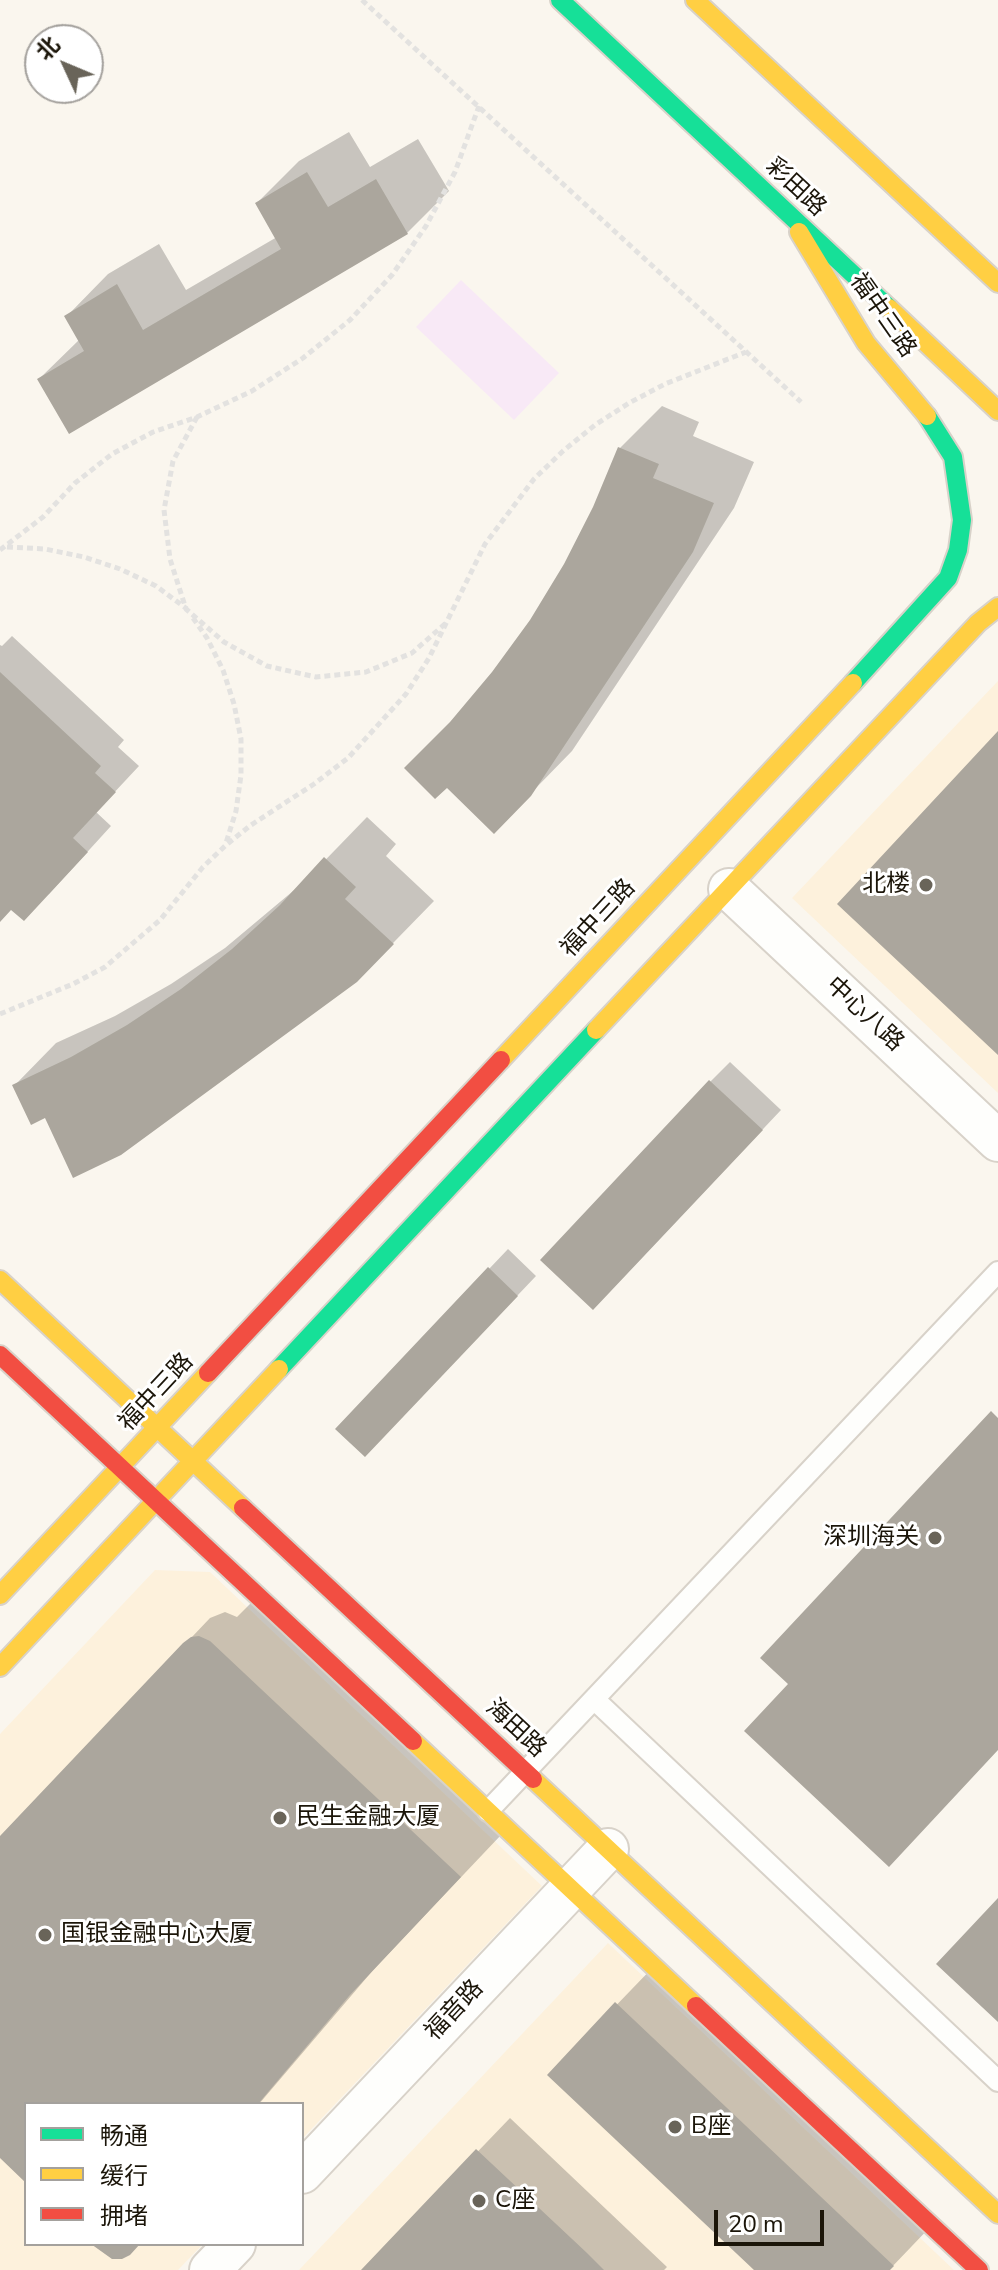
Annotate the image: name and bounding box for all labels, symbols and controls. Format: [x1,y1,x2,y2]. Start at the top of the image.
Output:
north arrow [24,24,104,104]
text: 北 [30,30,67,67]
street label: 彩田路 [759,153,831,223]
street label: 福中三路 [843,268,921,364]
place label: 北楼 [862,871,910,899]
street label: 福中三路 [556,874,642,964]
marker: 北楼 [917,876,935,894]
street label: 中心八路 [819,972,909,1058]
street label: 福中三路 [114,1348,200,1438]
place label: 深圳海关 [823,1524,919,1552]
marker: 深圳海关 [926,1529,944,1547]
street label: 海田路 [479,1694,551,1764]
place label: 民生金融大厦 [296,1804,440,1832]
marker: 民生金融大厦 [271,1809,289,1827]
place label: 国银金融中心大厦 [61,1921,253,1949]
marker: 国银金融中心大厦 [36,1926,54,1944]
street label: 福音路 [420,1975,490,2047]
legend [24,2102,304,2246]
place label: B座 [691,2113,731,2141]
marker: B座 [666,2118,684,2136]
text: 畅通 [100,2120,148,2152]
text: 缓行 [100,2160,148,2192]
place label: C座 [495,2187,535,2215]
marker: C座 [470,2192,488,2210]
scale bar [718,2194,828,2244]
text: 拥堵 [100,2200,148,2232]
text: 20 m [728,2208,784,2240]

